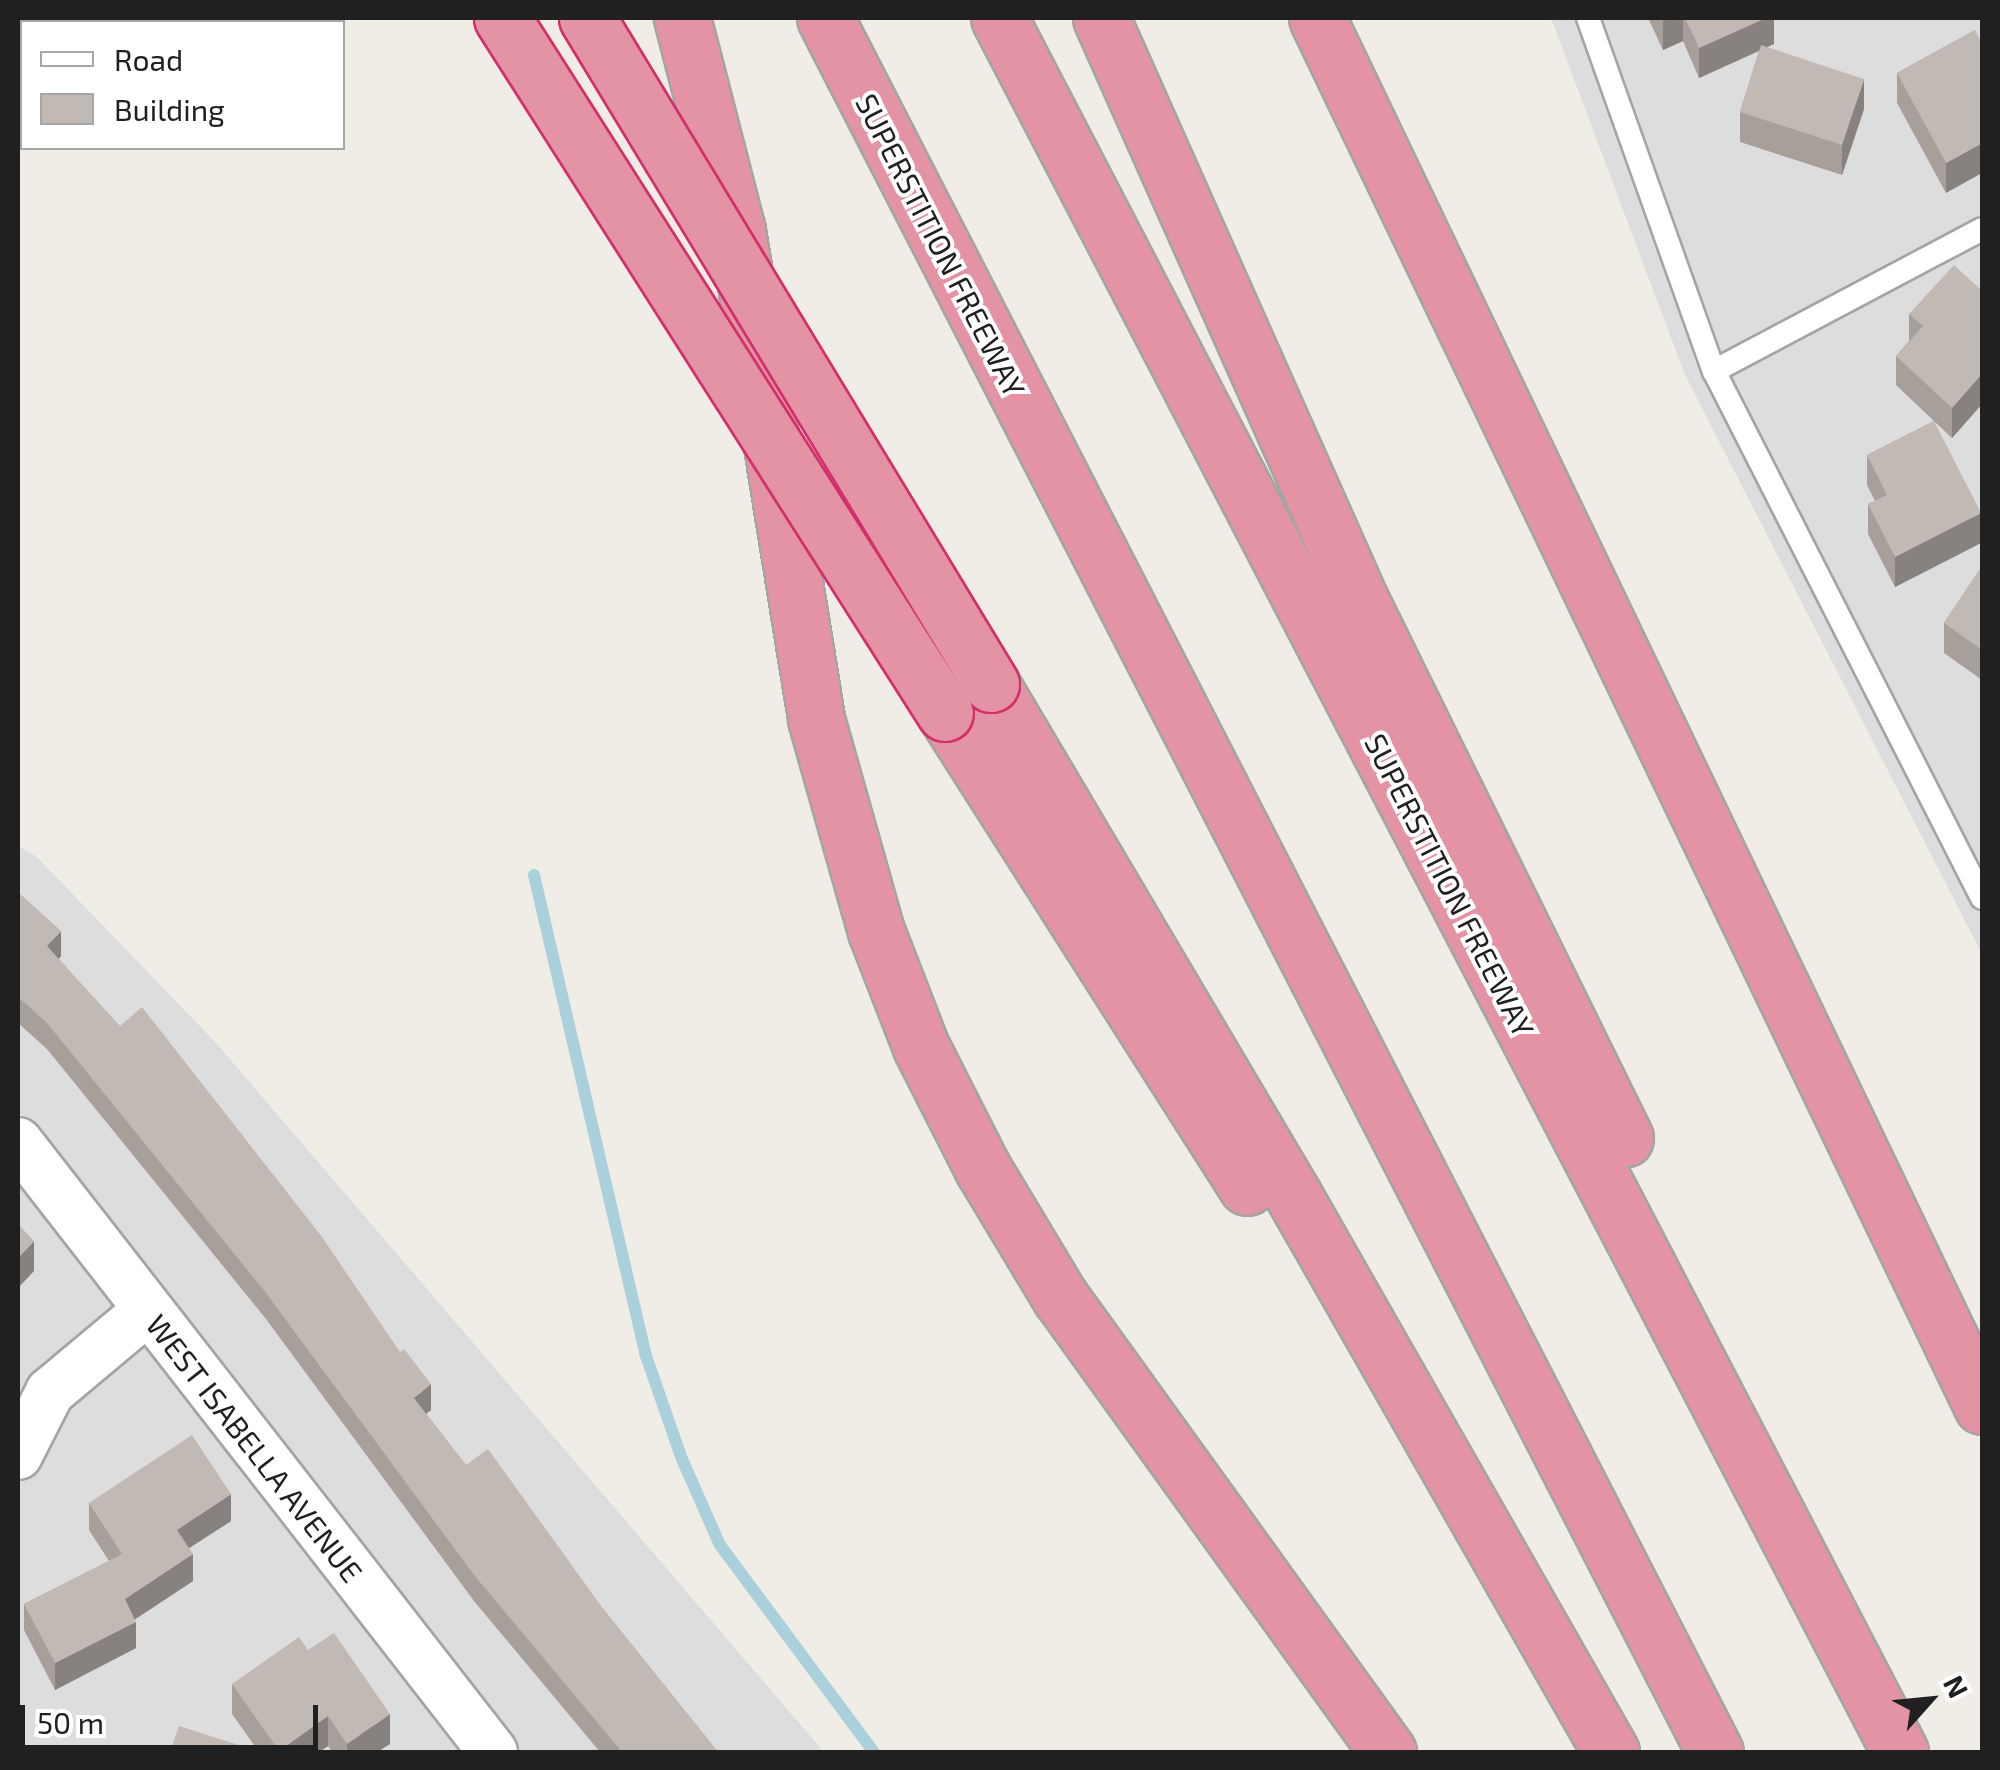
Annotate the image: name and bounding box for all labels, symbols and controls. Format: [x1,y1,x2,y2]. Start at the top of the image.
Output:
legend [20,20,345,150]
text: Road [114,41,183,77]
street label: SUPERSTITION FREEWAY [849,87,1033,403]
text: Building [114,91,225,127]
street label: SUPERSTITION FREEWAY [1358,727,1542,1043]
street label: WEST ISABELLA AVENUE [139,1306,371,1590]
north arrow [1880,1650,1980,1750]
text: N [1937,1670,1976,1703]
scale bar [25,1685,322,1747]
text: 50 m [37,1704,104,1740]

